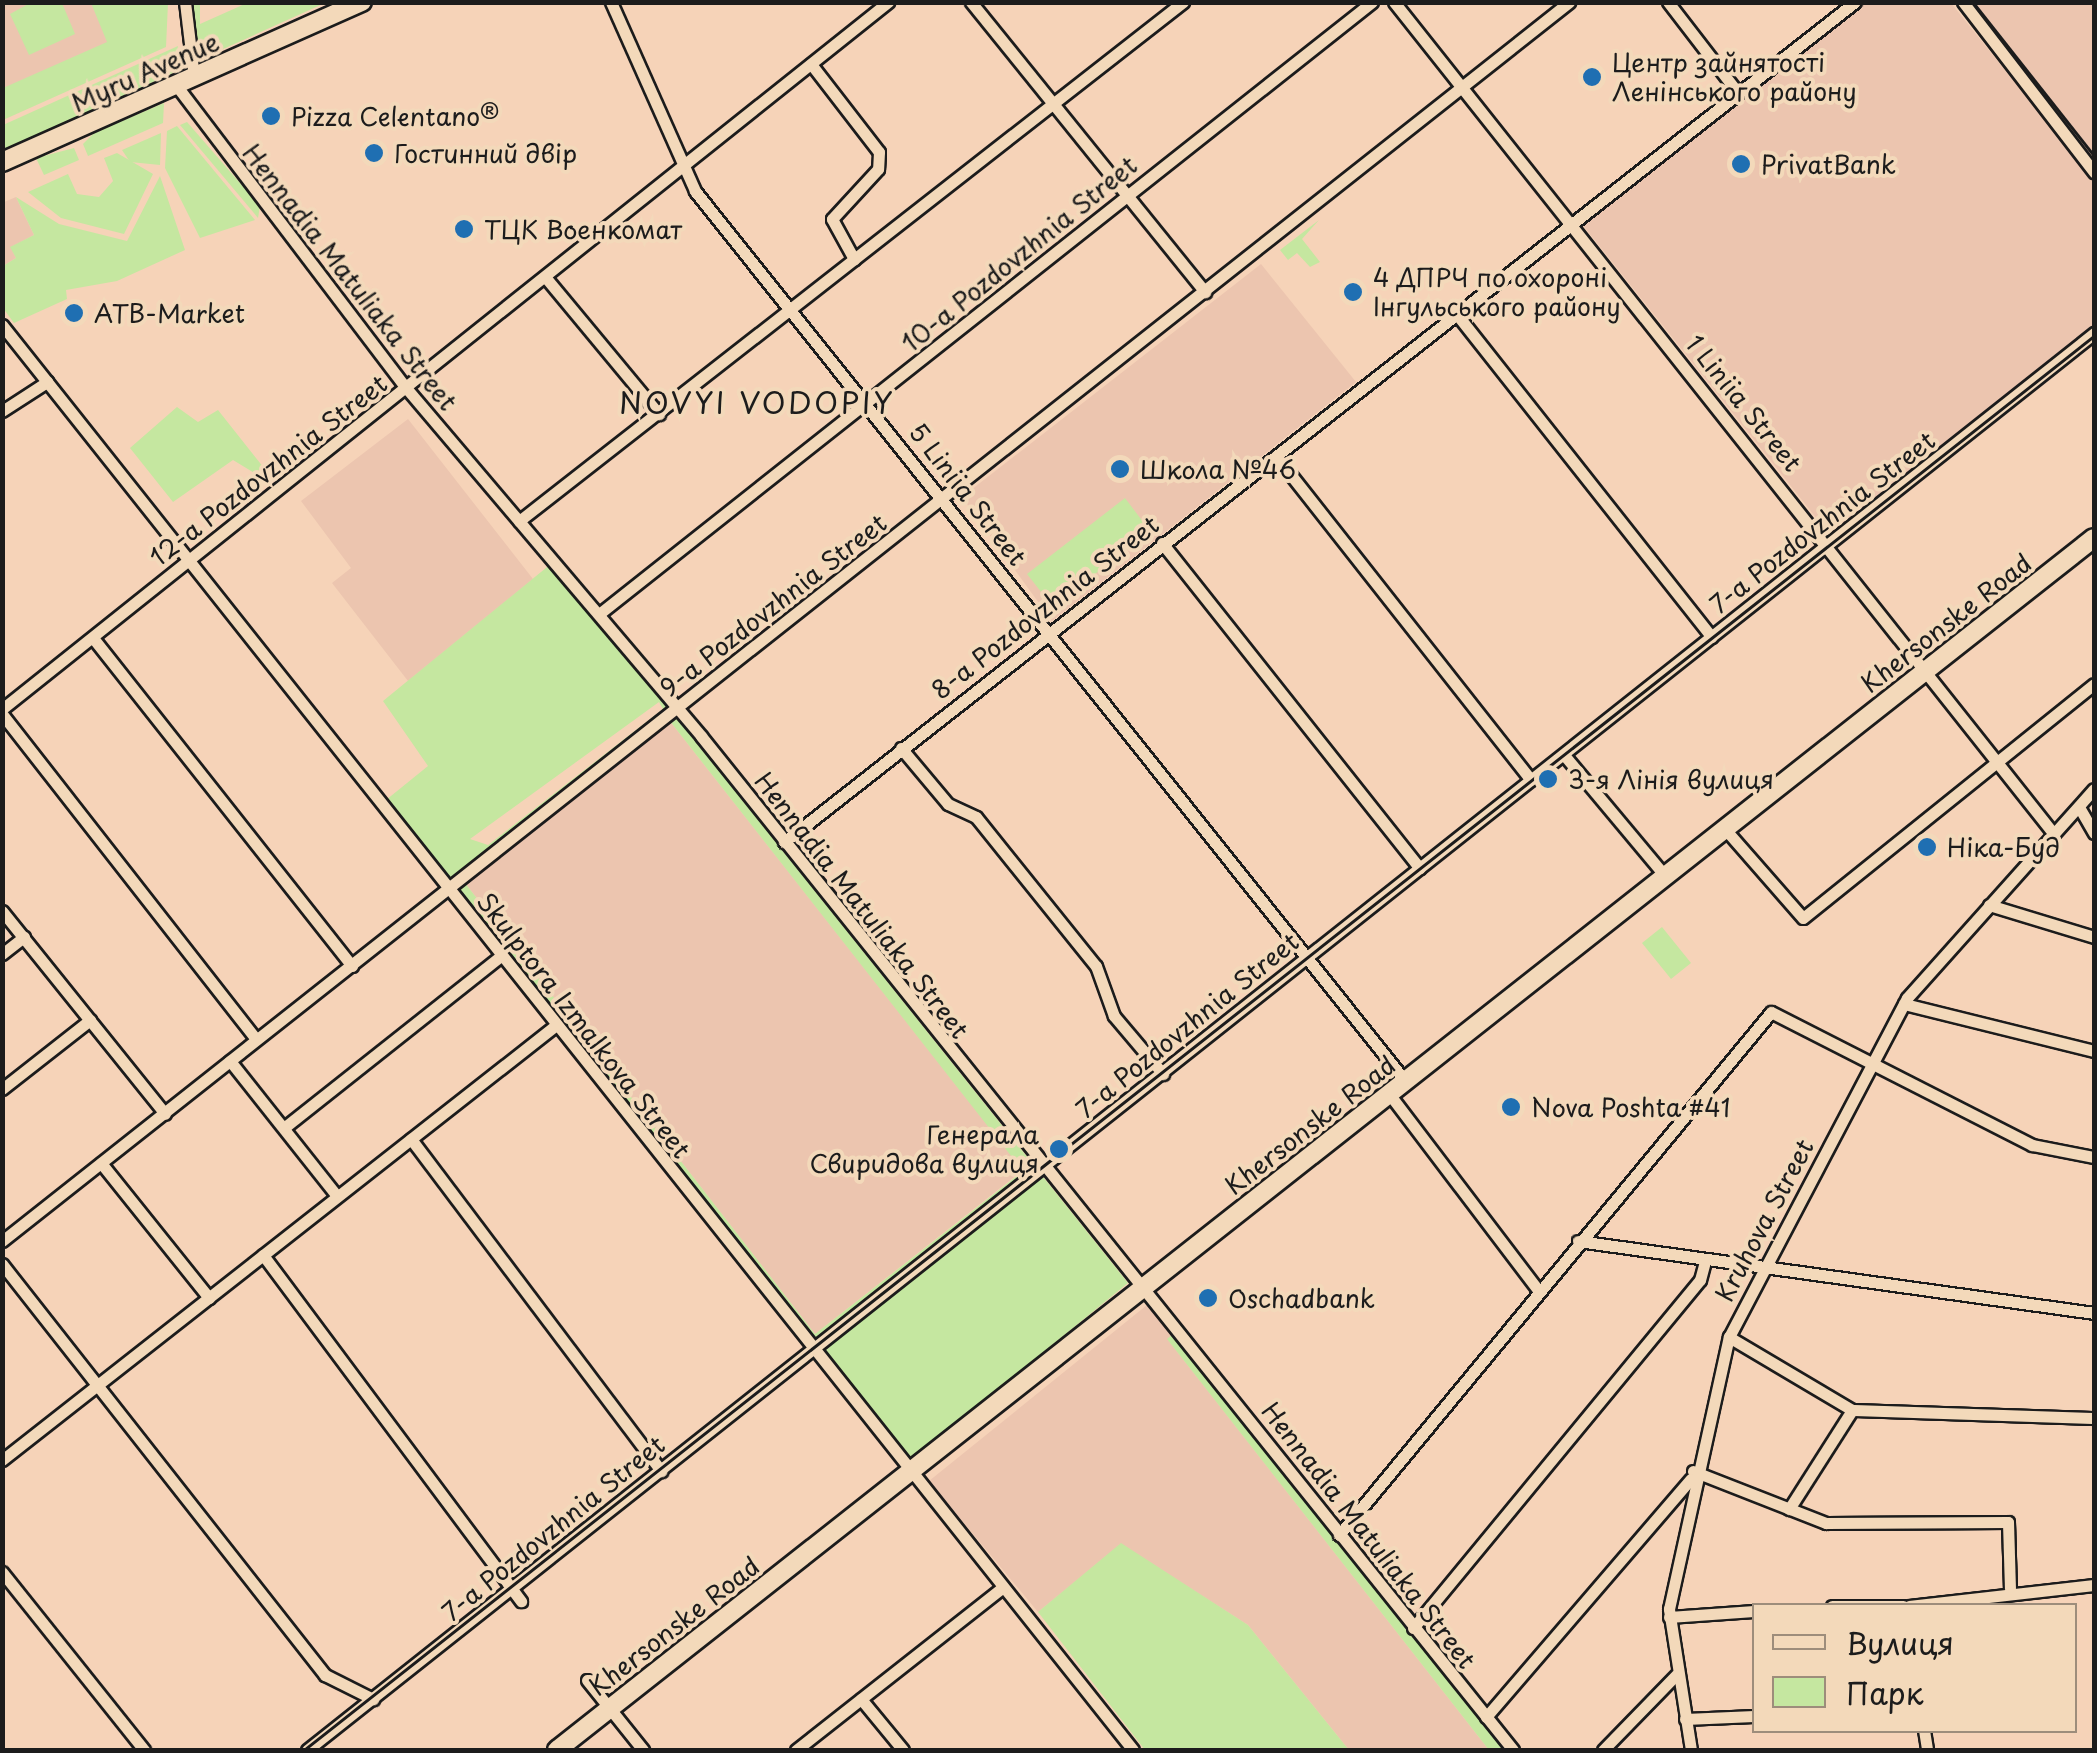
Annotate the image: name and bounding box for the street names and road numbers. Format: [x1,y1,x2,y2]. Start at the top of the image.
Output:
street label: Myru Avenue [67,26,223,118]
street label: Hennadia Matuliaka Street [236,137,464,417]
street label: 10-a Pozdovzhnia Street [896,150,1142,358]
street label: 1 Liniia Street [1679,328,1809,478]
street label: 12-a Pozdovzhnia Street [144,368,392,572]
street label: 5 Liniia Street [903,417,1033,571]
street label: 7-a Pozdovzhnia Street [1704,425,1940,619]
street label: 9-a Pozdovzhnia Street [654,508,892,702]
street label: 8-a Pozdovzhnia Street [926,509,1164,705]
street label: Khersonske Road [1855,547,2037,699]
street label: Hennadia Matuliaka Street [748,765,976,1045]
street label: Skulptora Izmalkova Street [471,886,697,1164]
street label: 7-a Pozdovzhnia Street [1070,926,1304,1124]
street label: Khersonske Road [1219,1049,1401,1201]
street label: Kruhova Street [1708,1133,1820,1307]
street label: Hennadia Matuliaka Street [1255,1395,1483,1675]
street label: 7-a Pozdovzhnia Street [436,1429,670,1627]
street label: Khersonske Road [583,1550,765,1702]

